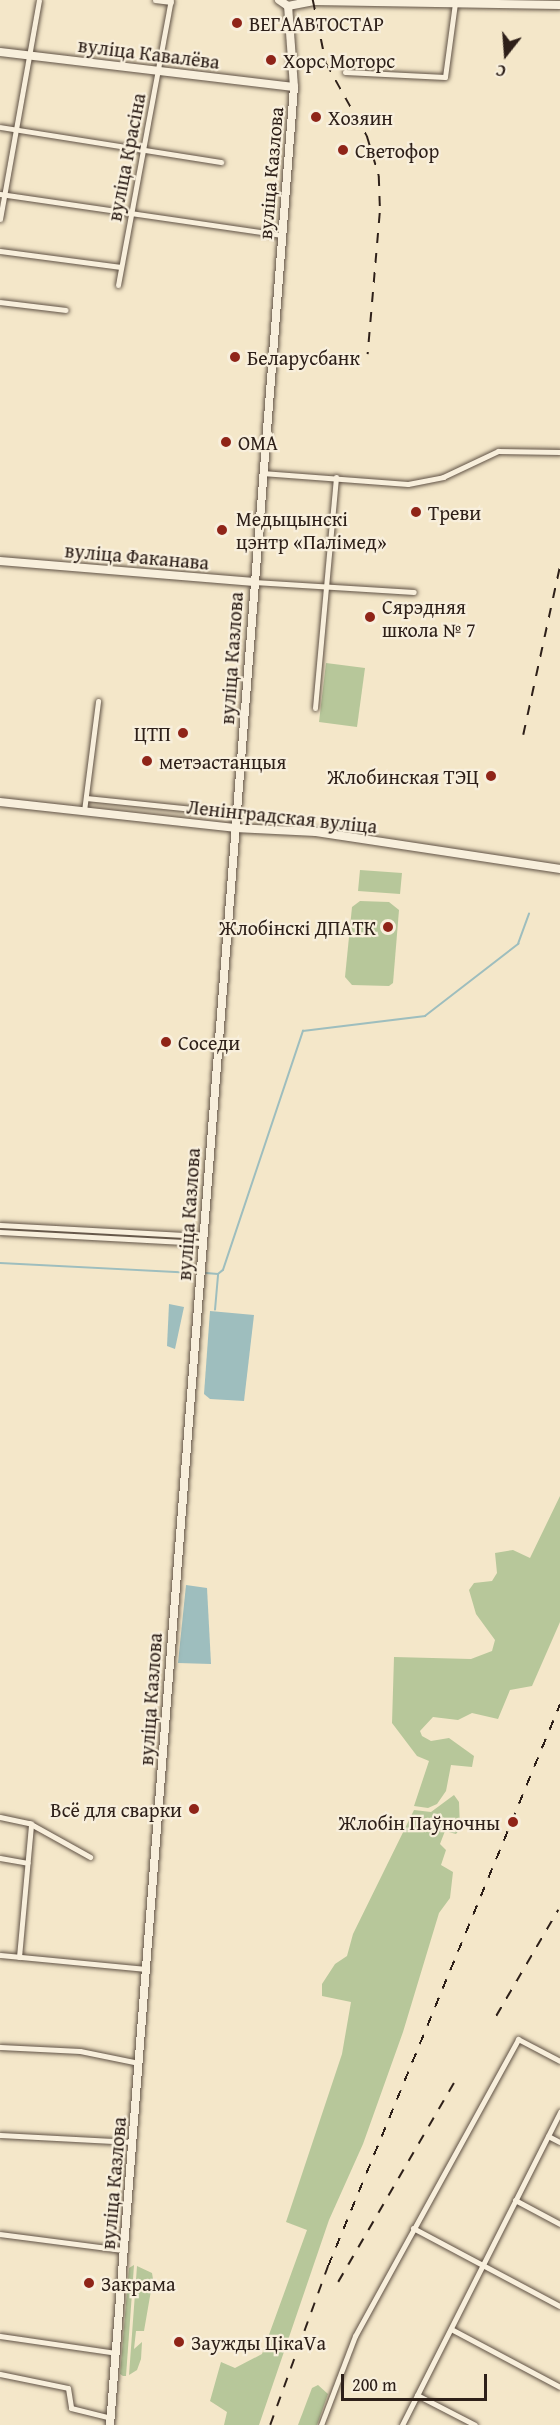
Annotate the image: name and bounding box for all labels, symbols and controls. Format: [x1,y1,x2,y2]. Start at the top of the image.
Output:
place label: ВЕГААВТОСТАР [249,11,384,35]
marker: ВЕГААВТОСТАР [230,16,244,30]
north arrow [476,24,536,84]
street label: вуліца Кавалёва [77,32,221,74]
place label: Хорс Моторс [283,48,395,72]
marker: Хорс Моторс [264,53,278,67]
text: С [493,58,509,84]
street label: вуліца Красіна [102,91,150,223]
place label: Хозяин [328,105,393,129]
street label: вуліца Казлова [252,106,288,240]
marker: Хозяин [309,110,323,124]
place label: Светофор [355,138,439,162]
marker: Светофор [336,143,350,157]
place label: Беларусбанк [247,345,360,369]
marker: Беларусбанк [228,350,242,364]
place label: ОМА [238,430,278,454]
marker: ОМА [219,435,233,449]
place label: Треви [428,500,481,524]
marker: Треви [409,505,423,519]
place label: Медыцынскі цэнтр «Палімед» [236,506,387,553]
marker: Медыцынскі цэнтр «Палімед» [213,521,231,539]
street label: вуліца Факанава [64,538,210,574]
street label: вуліца Казлова [214,591,248,725]
place label: Сярэдняя школа № 7 [382,594,476,641]
marker: Сярэдняя школа № 7 [363,610,377,624]
place label: ЦТП [134,721,171,745]
marker: ЦТП [176,726,190,740]
place label: метэастанцыя [159,749,286,773]
marker: метэастанцыя [140,754,154,768]
place label: Жлобинская ТЭЦ [327,764,479,788]
marker: Жлобинская ТЭЦ [484,769,498,783]
street label: Ленінградская вуліца [186,794,378,838]
place label: Жлобінскі ДПАТК [219,915,376,939]
marker: Жлобінскі ДПАТК [381,920,395,934]
place label: Соседи [178,1030,240,1054]
marker: Соседи [159,1035,173,1049]
street label: вуліца Казлова [171,1147,205,1281]
street label: вуліца Казлова [133,1632,167,1766]
place label: Всё для сварки [50,1797,182,1821]
marker: Всё для сварки [187,1802,201,1816]
place label: Жлобін Паўночны [338,1810,500,1834]
marker: Жлобін Паўночны [504,1813,522,1831]
street label: вуліца Казлова [95,2116,131,2250]
place label: Закрама [101,2271,175,2295]
marker: Закрама [82,2276,96,2290]
place label: Заужды ЦікаVа [191,2330,326,2354]
marker: Заужды ЦікаVа [172,2335,186,2349]
scale bar [344,2362,490,2400]
text: 200 m [352,2371,397,2398]

